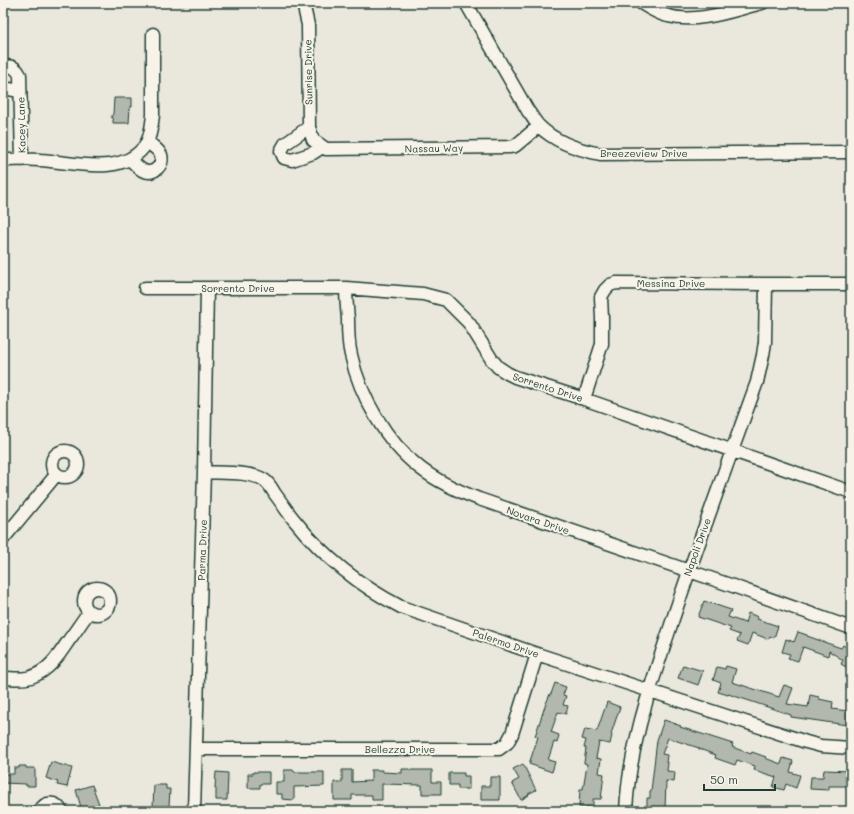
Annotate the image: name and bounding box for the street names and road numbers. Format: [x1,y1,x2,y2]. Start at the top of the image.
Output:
street label: Sunrise Drive [300,39,316,105]
street label: Kacey Lane [14,97,28,153]
street label: Nassau Way [405,140,463,156]
street label: Breezeview Drive [600,146,688,160]
street label: Messina Drive [637,276,705,290]
street label: Sorrento Drive [201,281,275,295]
street label: Sorrento Drive [511,369,585,405]
street label: Novara Drive [505,503,571,537]
street label: Napoli Drive [680,516,714,578]
street label: Parma Drive [194,519,210,581]
street label: Palermo Drive [471,625,541,661]
street label: Bellezza Drive [365,742,435,756]

